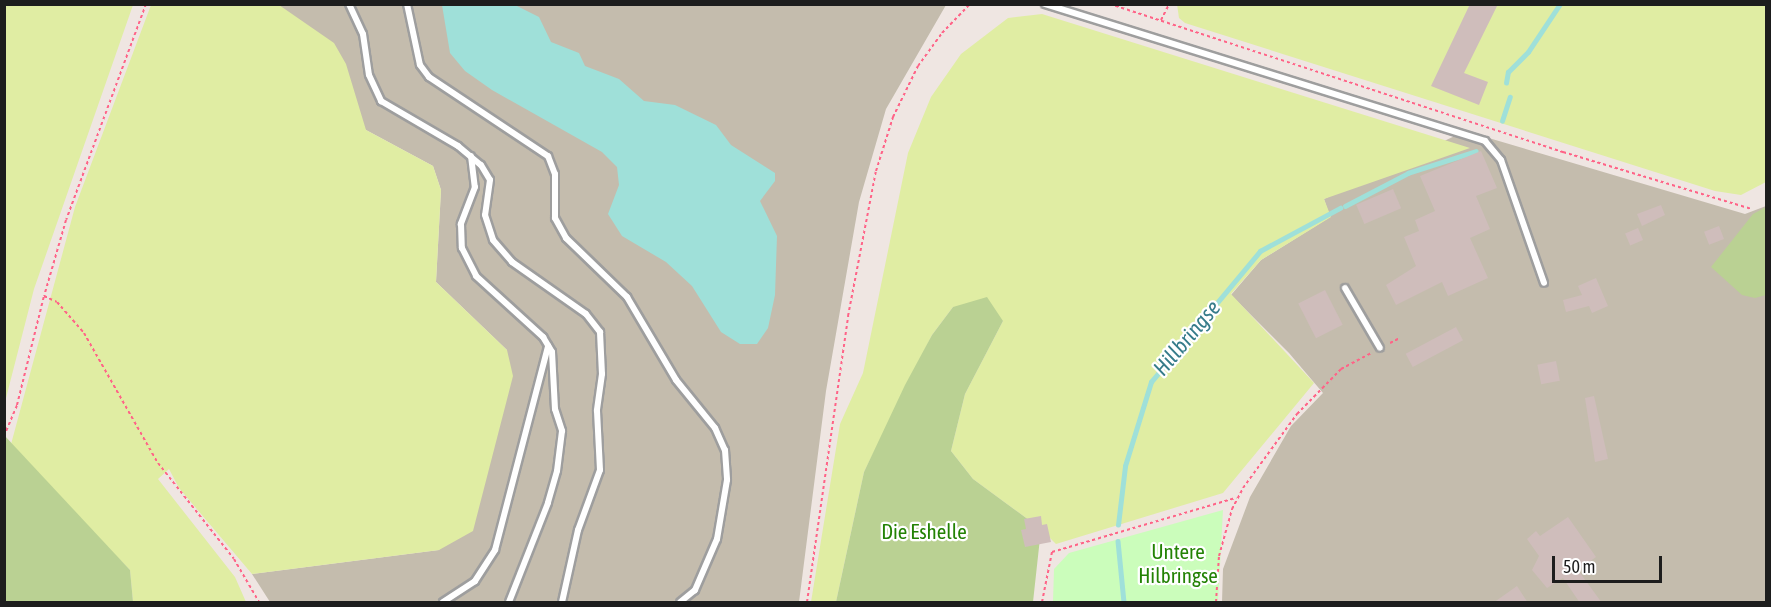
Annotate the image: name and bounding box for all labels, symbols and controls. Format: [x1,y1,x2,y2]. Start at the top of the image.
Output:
water label: Hillbringse [1148,295,1226,381]
park label: Die Eshelle [881,518,967,544]
park label: Untere Hilbringse [1138,538,1218,588]
scale bar [1555,544,1664,582]
text: 50 m [1563,556,1595,577]

